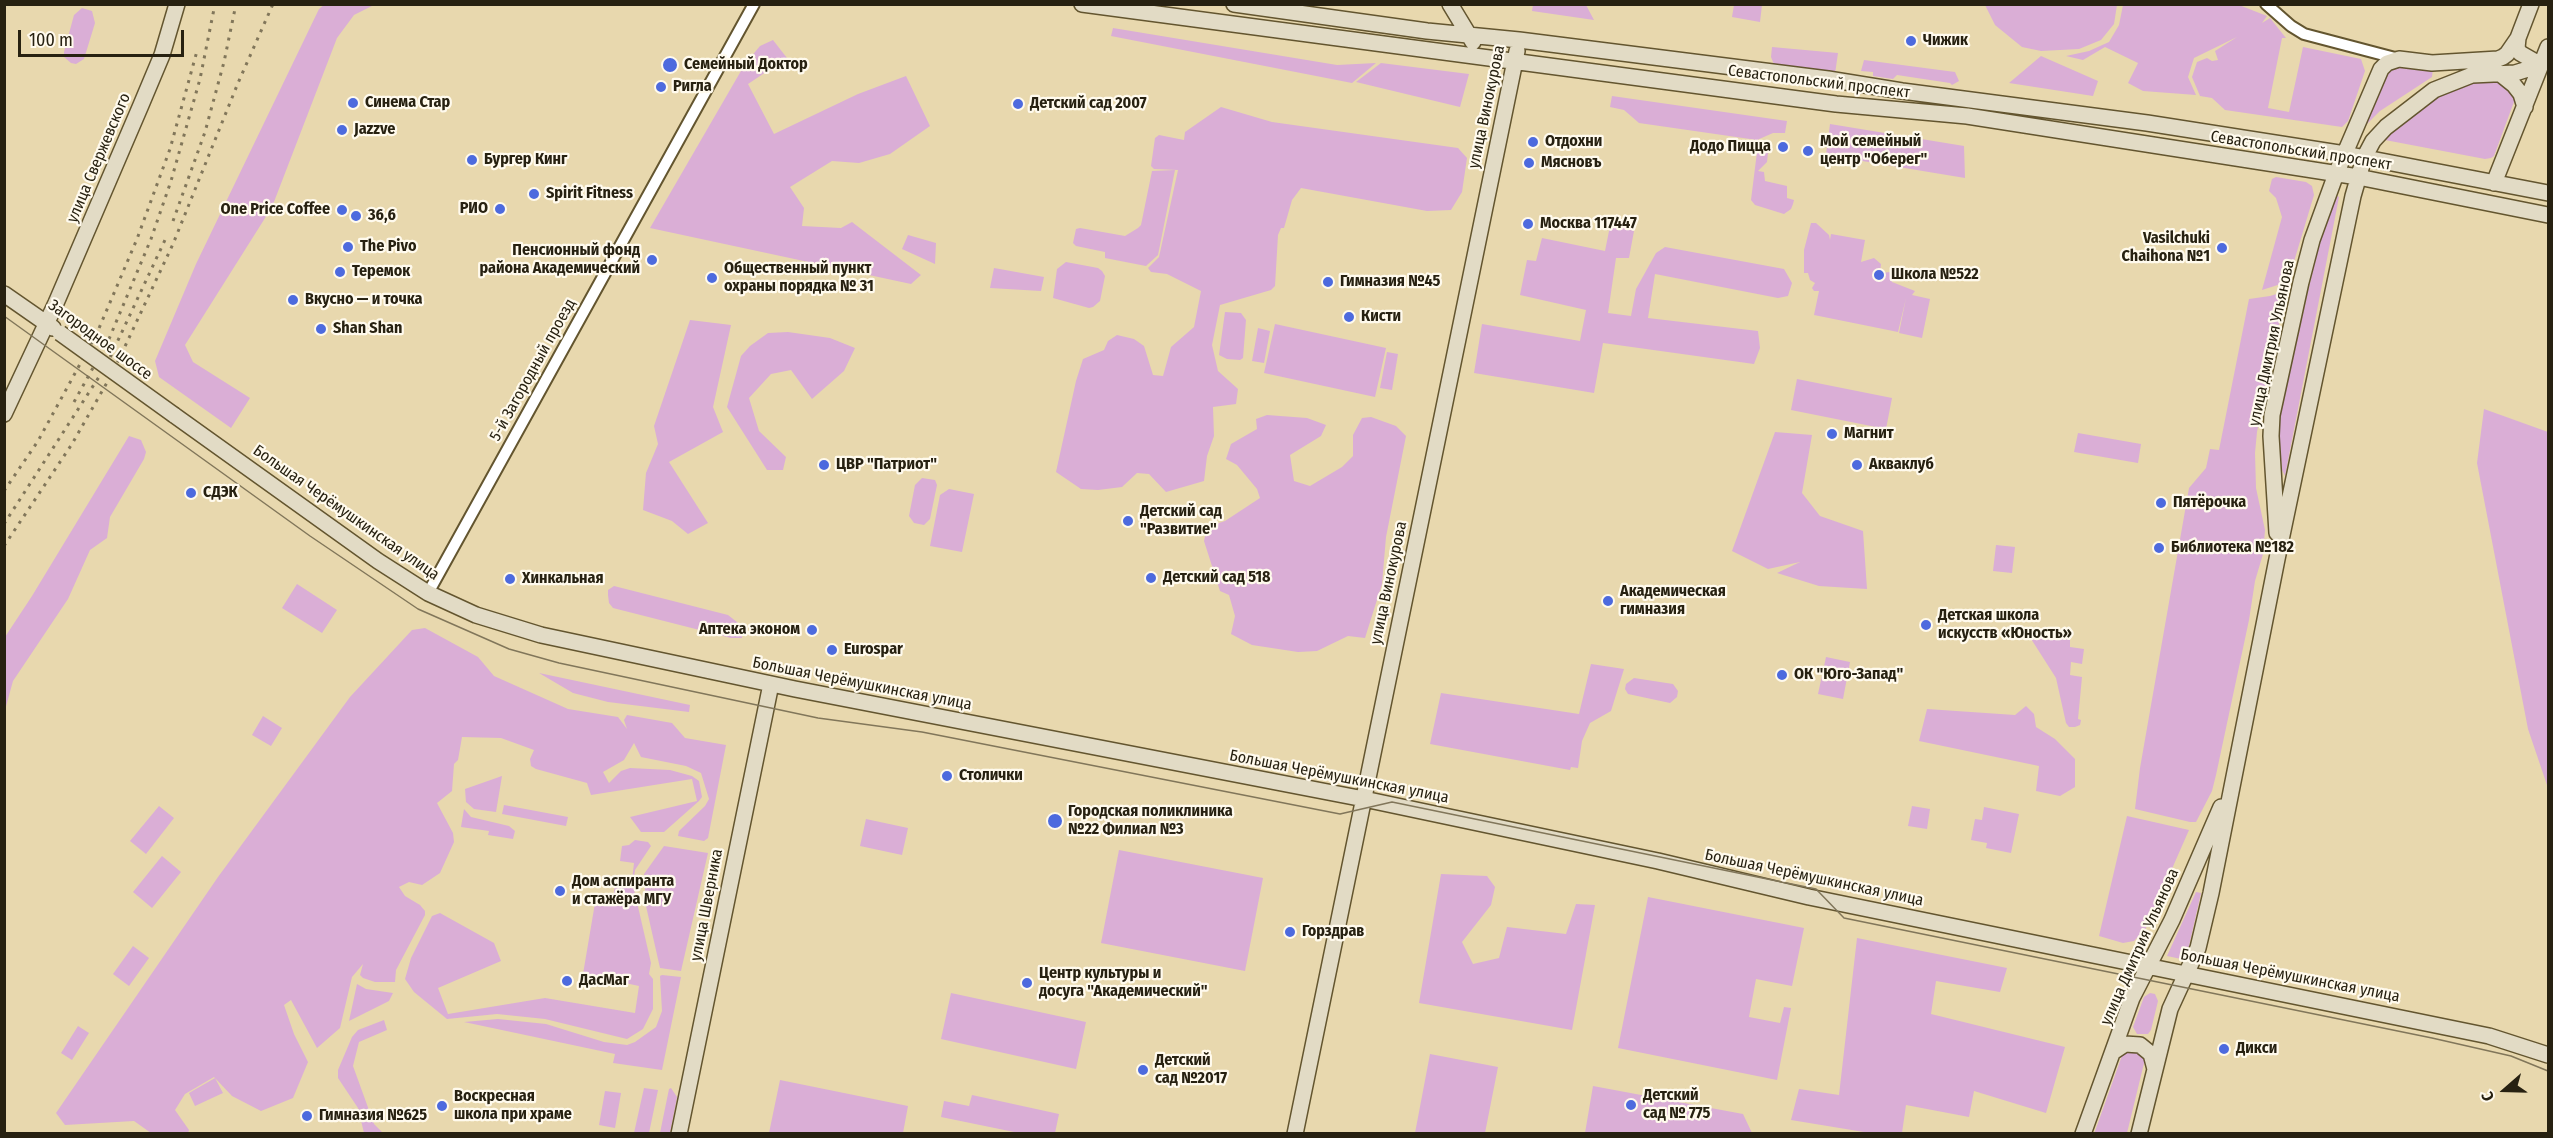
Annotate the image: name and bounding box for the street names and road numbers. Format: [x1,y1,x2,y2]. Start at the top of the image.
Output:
street label: улица Винокурова [1465,44,1509,170]
street label: Севастопольский проспект [1727,61,1911,103]
street label: улица Свержевского [63,90,135,226]
street label: Севастопольский проспект [2209,127,2393,175]
street label: улица Дмитрия Ульянова [2245,258,2299,428]
street label: Загородное шоссе [44,296,156,384]
street label: 5-й Загородный проезд [486,296,580,444]
street label: Большая Черёмушкинская улица [249,441,443,585]
street label: улица Винокурова [1367,520,1411,646]
street label: Большая Черёмушкинская улица [751,653,973,715]
street label: Большая Черёмушкинская улица [1228,746,1450,808]
street label: Большая Черёмушкинская улица [1703,845,1925,911]
street label: улица Шверника [687,847,727,963]
street label: улица Дмитрия Ульянова [2097,866,2183,1028]
street label: Большая Черёмушкинская улица [2179,945,2401,1007]

